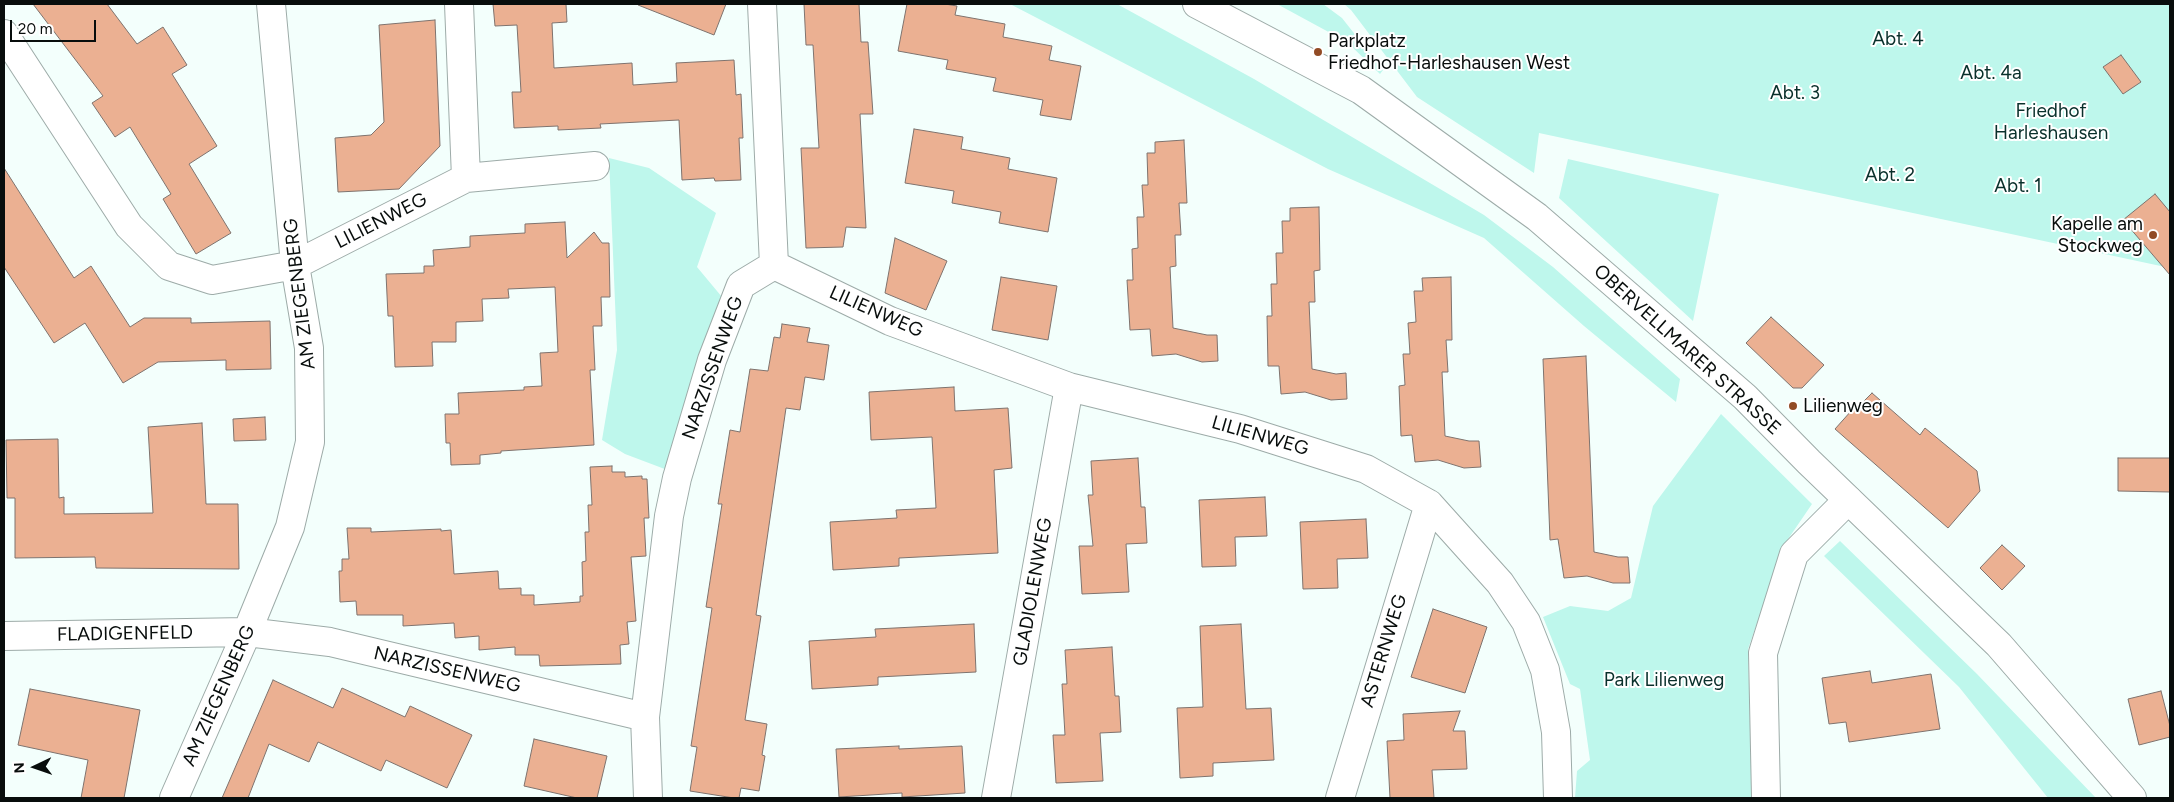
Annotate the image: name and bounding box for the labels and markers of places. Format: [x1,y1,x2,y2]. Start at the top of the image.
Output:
place label: Parkplatz Friedhof-Harleshausen West [1328,30,1570,74]
marker: Parkplatz Friedhof-Harleshausen West [1312,46,1324,58]
place label: Kapelle am Stockweg [2051,213,2143,257]
marker: Kapelle am Stockweg [2147,229,2159,241]
place label: Lilienweg [1803,395,1883,417]
marker: Lilienweg [1787,400,1799,412]

